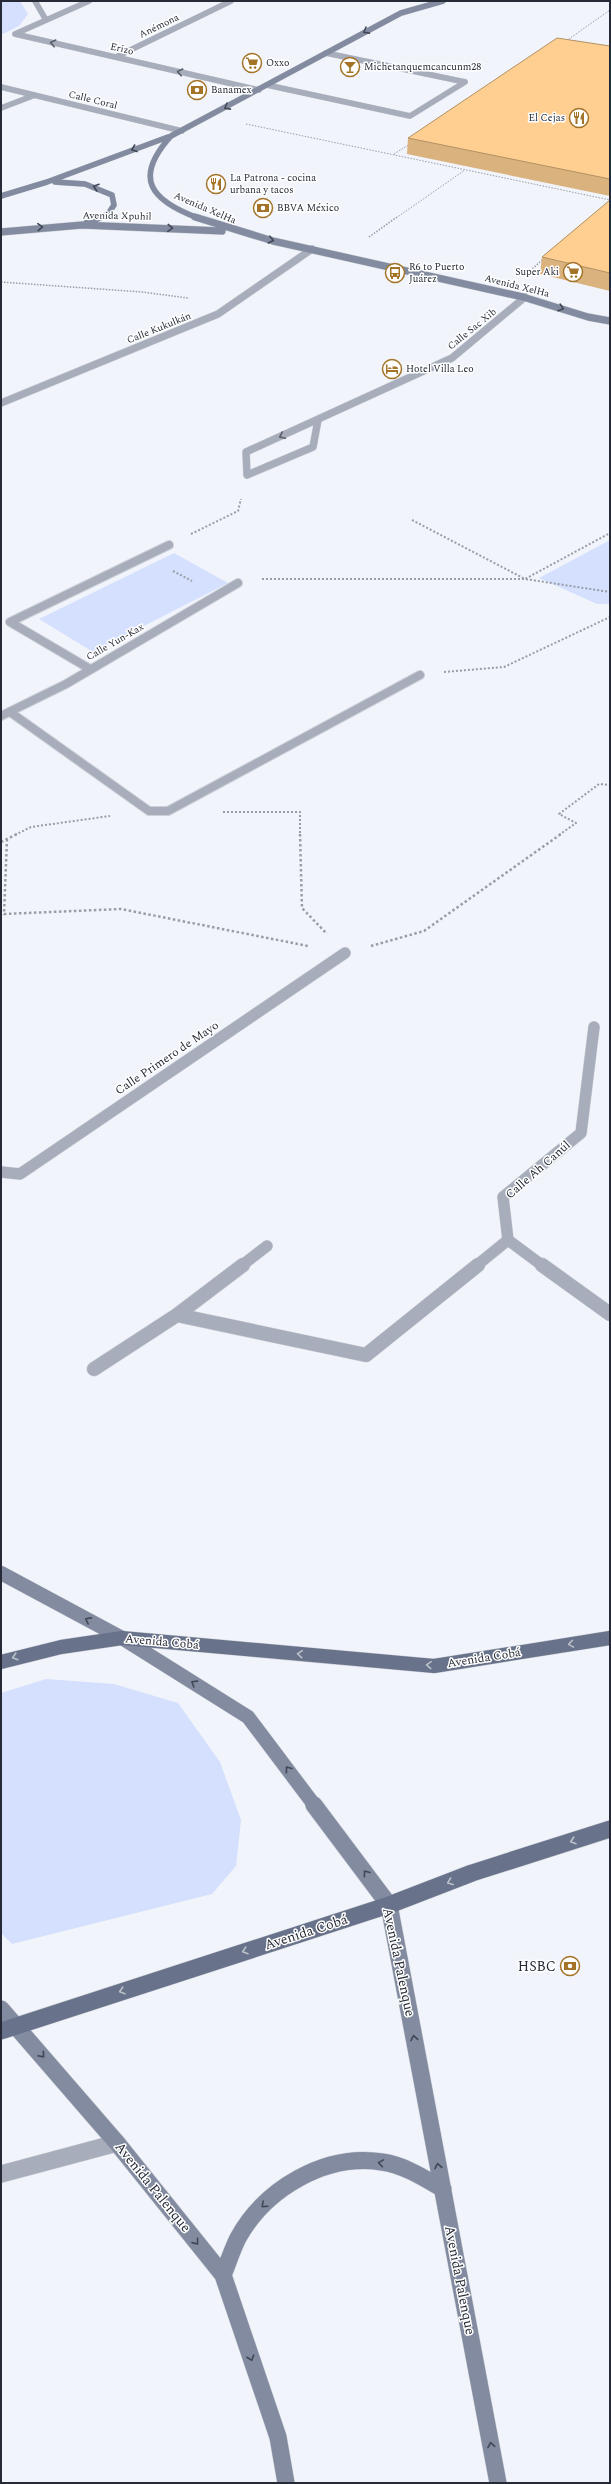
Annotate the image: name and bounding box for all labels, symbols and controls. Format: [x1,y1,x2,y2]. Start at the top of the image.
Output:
street label: Anémona [136,9,182,43]
one-way arrow [363,26,370,34]
one-way arrow [50,39,56,47]
street label: Erizo [109,39,135,59]
supermarket icon: Oxxo [241,52,263,74]
place label: Oxxo [266,55,289,71]
bar icon: Michetanquemcancunm28 [339,56,361,78]
place label: Michetanquemcancunm28 [364,59,481,75]
one-way arrow [177,68,183,76]
bank icon: Banamex [186,79,208,101]
place label: Banamex [211,82,251,98]
street label: Calle Coral [67,86,119,114]
one-way arrow [224,102,232,109]
restaurant icon: El Cejas [568,107,590,129]
place label: El Cejas [529,110,565,126]
one-way arrow [131,145,138,153]
place label: La Patrona - cocina urbana y tacos [230,170,316,198]
restaurant icon: La Patrona - cocina urbana y tacos [205,173,227,195]
one-way arrow [92,183,99,191]
street label: Avenida XelHa [171,188,239,228]
bank icon: BBVA México [252,197,274,219]
place label: BBVA México [277,200,339,216]
street label: Avenida Xpuhil [82,207,152,225]
one-way arrow [37,223,43,232]
one-way arrow [167,223,173,232]
one-way arrow [268,236,274,244]
place label: R6 to Puerto Juárez [409,259,464,287]
supermarket icon: Super Aki [562,261,584,283]
bus stop icon: R6 to Puerto Juárez [384,262,406,284]
place label: Super Aki [515,264,559,280]
street label: Avenida XelHa [483,270,551,302]
one-way arrow [557,303,564,312]
street label: Calle Sac Xib [444,304,500,354]
street label: Calle Kukulkán [124,308,194,348]
hotel icon: Hotel Villa Leo [381,358,403,380]
place label: Hotel Villa Leo [406,361,474,377]
one-way arrow [279,431,286,439]
street label: Calle Yun-Kax [83,619,147,665]
street label: Calle Primero de Mayo [111,1016,223,1100]
street label: Calle Ah Canúl [501,1136,575,1204]
one-way arrow [85,1617,92,1625]
street label: Avenida Cobá [124,1629,200,1655]
one-way arrow [568,1639,575,1648]
street label: Avenida Cobá [446,1643,522,1673]
one-way arrow [297,1650,303,1659]
one-way arrow [12,1652,19,1661]
one-way arrow [426,1661,432,1670]
one-way arrow [191,1680,198,1688]
one-way arrow [285,1767,292,1774]
one-way arrow [570,1836,577,1844]
one-way arrow [363,1871,370,1878]
one-way arrow [446,1877,453,1885]
street label: Avenida Palenque [377,1906,421,2019]
street label: Avenida Cobá [262,1909,351,1955]
one-way arrow [242,1946,249,1955]
bank icon: HSBC [559,1955,581,1977]
place label: HSBC [518,1956,556,1977]
one-way arrow [118,1987,125,1995]
one-way arrow [410,2035,419,2041]
one-way arrow [37,2051,44,2058]
street label: Avenida Palenque [110,2137,196,2237]
one-way arrow [378,2159,385,2168]
one-way arrow [435,2163,443,2169]
one-way arrow [261,2200,269,2207]
street label: Avenida Palenque [439,2224,481,2337]
one-way arrow [192,2237,199,2244]
one-way arrow [246,2354,255,2361]
one-way arrow [487,2442,496,2448]

